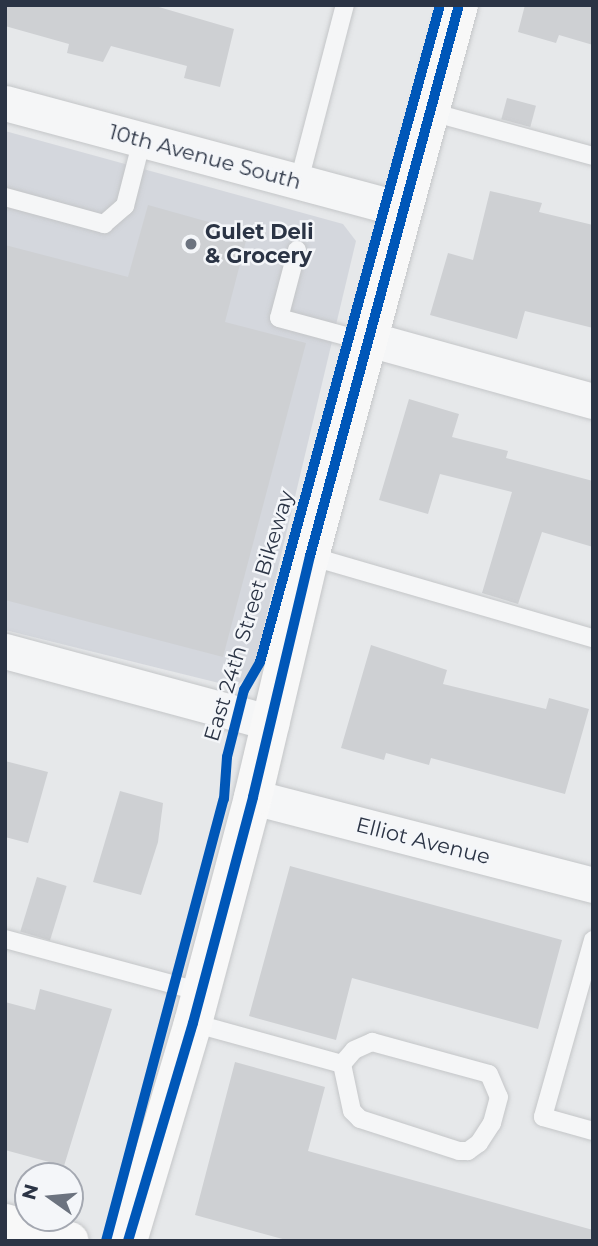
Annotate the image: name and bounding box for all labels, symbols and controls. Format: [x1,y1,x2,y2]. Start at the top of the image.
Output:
street label: 10th Avenue South [106,119,304,195]
place label: Gulet Deli & Grocery [205,219,314,269]
marker: Gulet Deli & Grocery [183,236,199,252]
street label: East 24th Street Bikeway [199,488,299,744]
street label: Elliot Avenue [353,812,493,870]
north arrow [14,1162,84,1232]
text: N [17,1182,43,1202]

